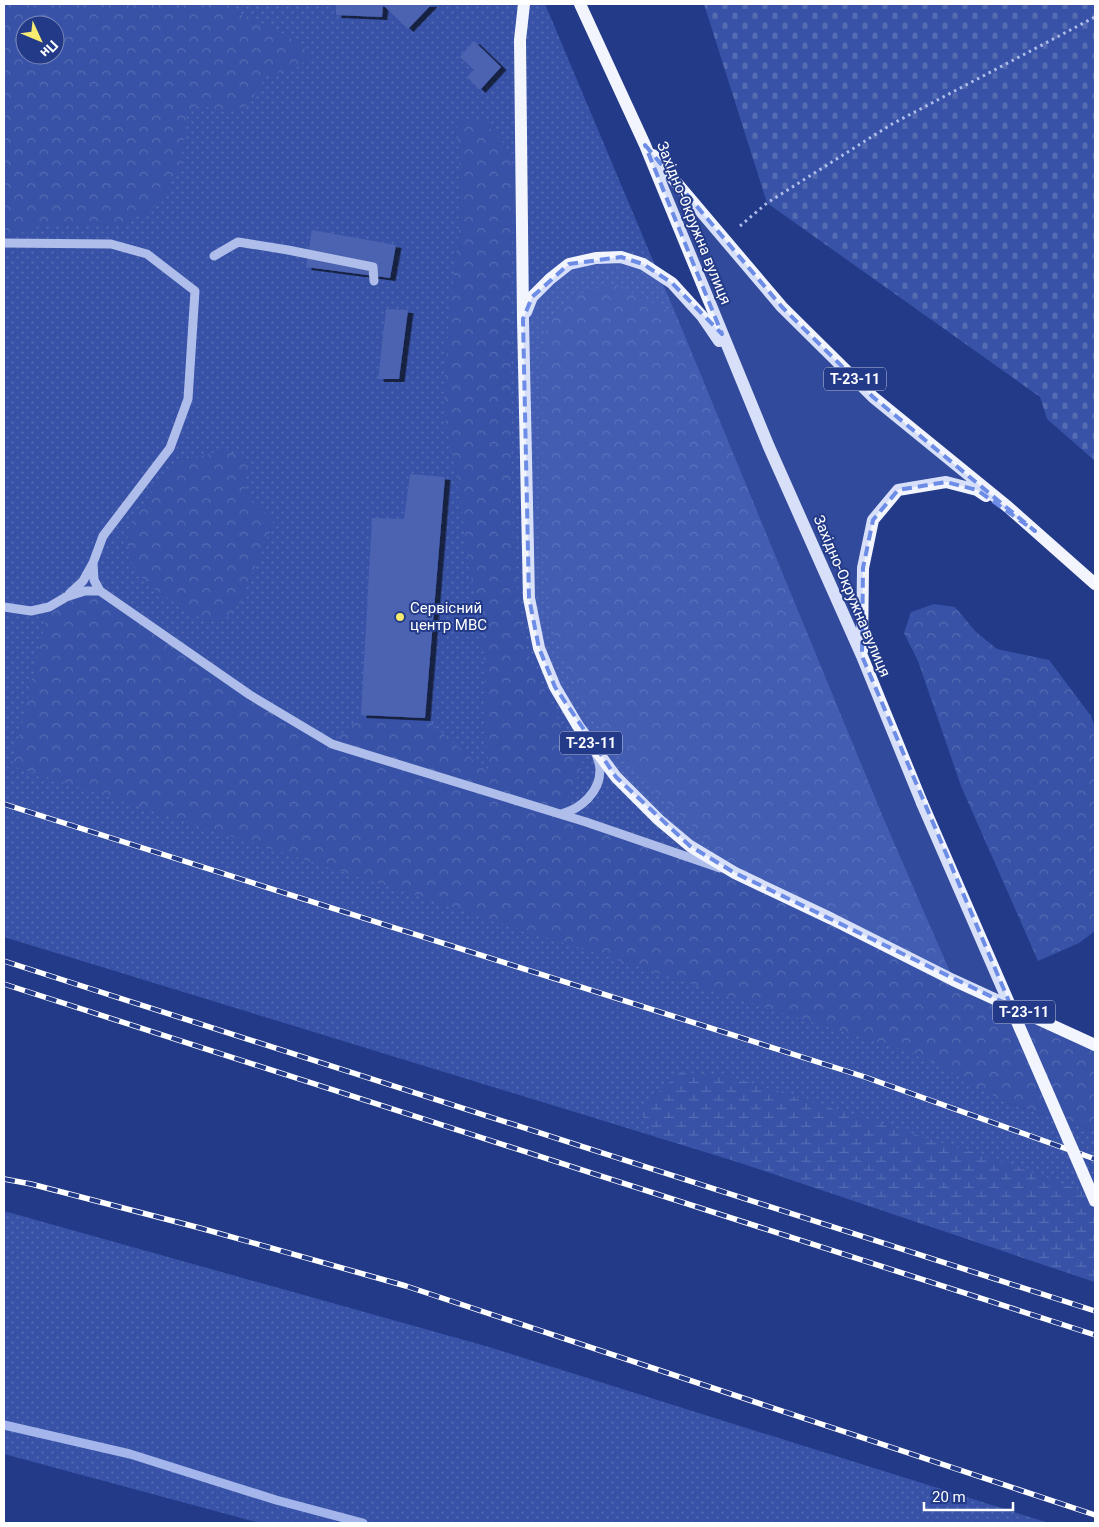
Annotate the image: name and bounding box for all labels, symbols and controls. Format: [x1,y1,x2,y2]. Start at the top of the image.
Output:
north arrow [15,15,65,65]
text: Пн [37,37,61,61]
street label: Західно-Окружна вулиця [653,139,735,307]
road number: Т-23-11 [824,368,886,390]
street label: Західно-Окружна вулиця [810,512,894,680]
place label: Сервісний центр МВС [410,599,487,634]
marker: Сервісний центр МВС [394,611,406,623]
road number: Т-23-11 [560,731,622,754]
road number: Т-23-11 [993,1000,1055,1024]
scale bar [924,1480,1013,1512]
text: 20 m [932,1488,966,1506]

